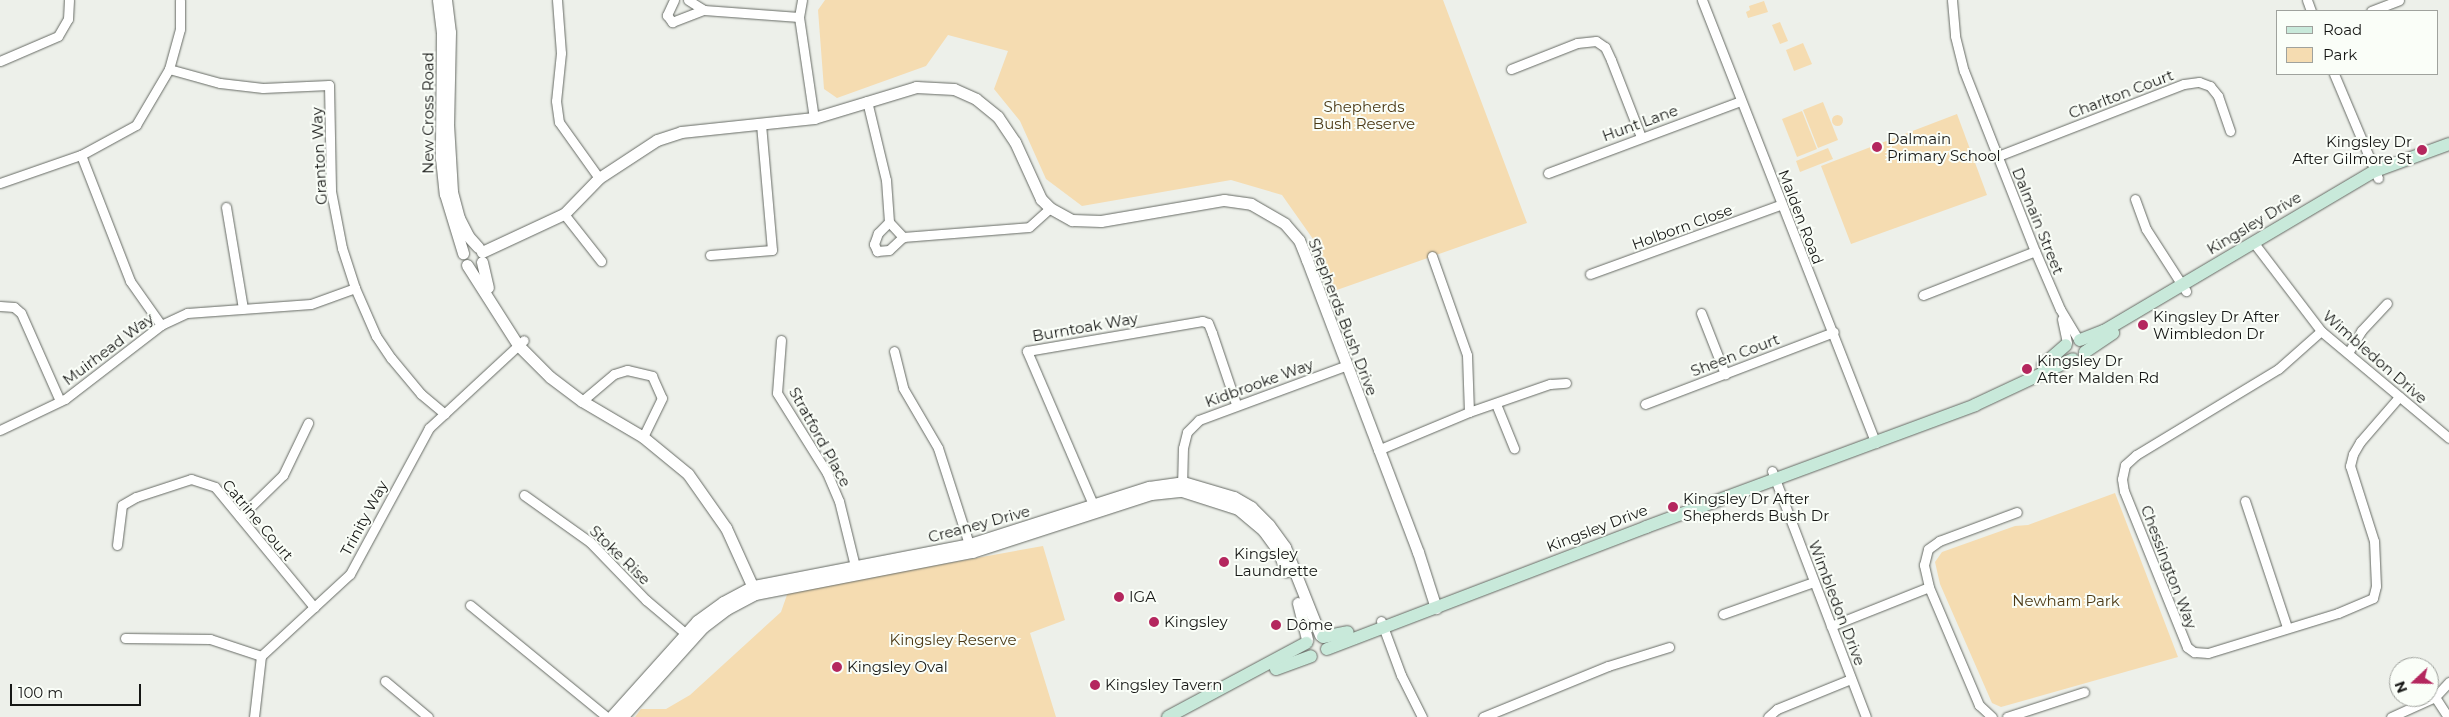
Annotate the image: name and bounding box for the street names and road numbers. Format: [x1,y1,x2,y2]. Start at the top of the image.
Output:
street label: New Cross Road [419,52,437,174]
street label: Charlton Court [2066,66,2176,122]
street label: Hunt Lane [1600,101,1680,145]
street label: Granton Way [307,107,331,205]
street label: Dalmain Street [2008,165,2068,277]
street label: Malden Road [1775,167,1827,267]
street label: Kingsley Drive [2204,188,2304,258]
street label: Holborn Close [1629,200,1735,254]
street label: Shepherds Bush Drive [1305,236,1381,398]
street label: Wimbledon Drive [2319,307,2431,407]
street label: Muirhead Way [59,309,157,389]
street label: Burntoak Way [1031,309,1139,345]
street label: Sheen Court [1688,330,1782,380]
street label: Kidbrooke Way [1202,355,1316,411]
street label: Stratford Place [785,384,855,490]
street label: Catrine Court [219,476,297,564]
street label: Trinity Way [337,477,391,559]
street label: Kingsley Drive [1544,500,1650,556]
street label: Creaney Drive [926,502,1032,546]
street label: Chessington Way [2137,503,2201,631]
street label: Stoke Rise [586,522,654,588]
street label: Wimbledon Drive [1805,538,1869,668]

